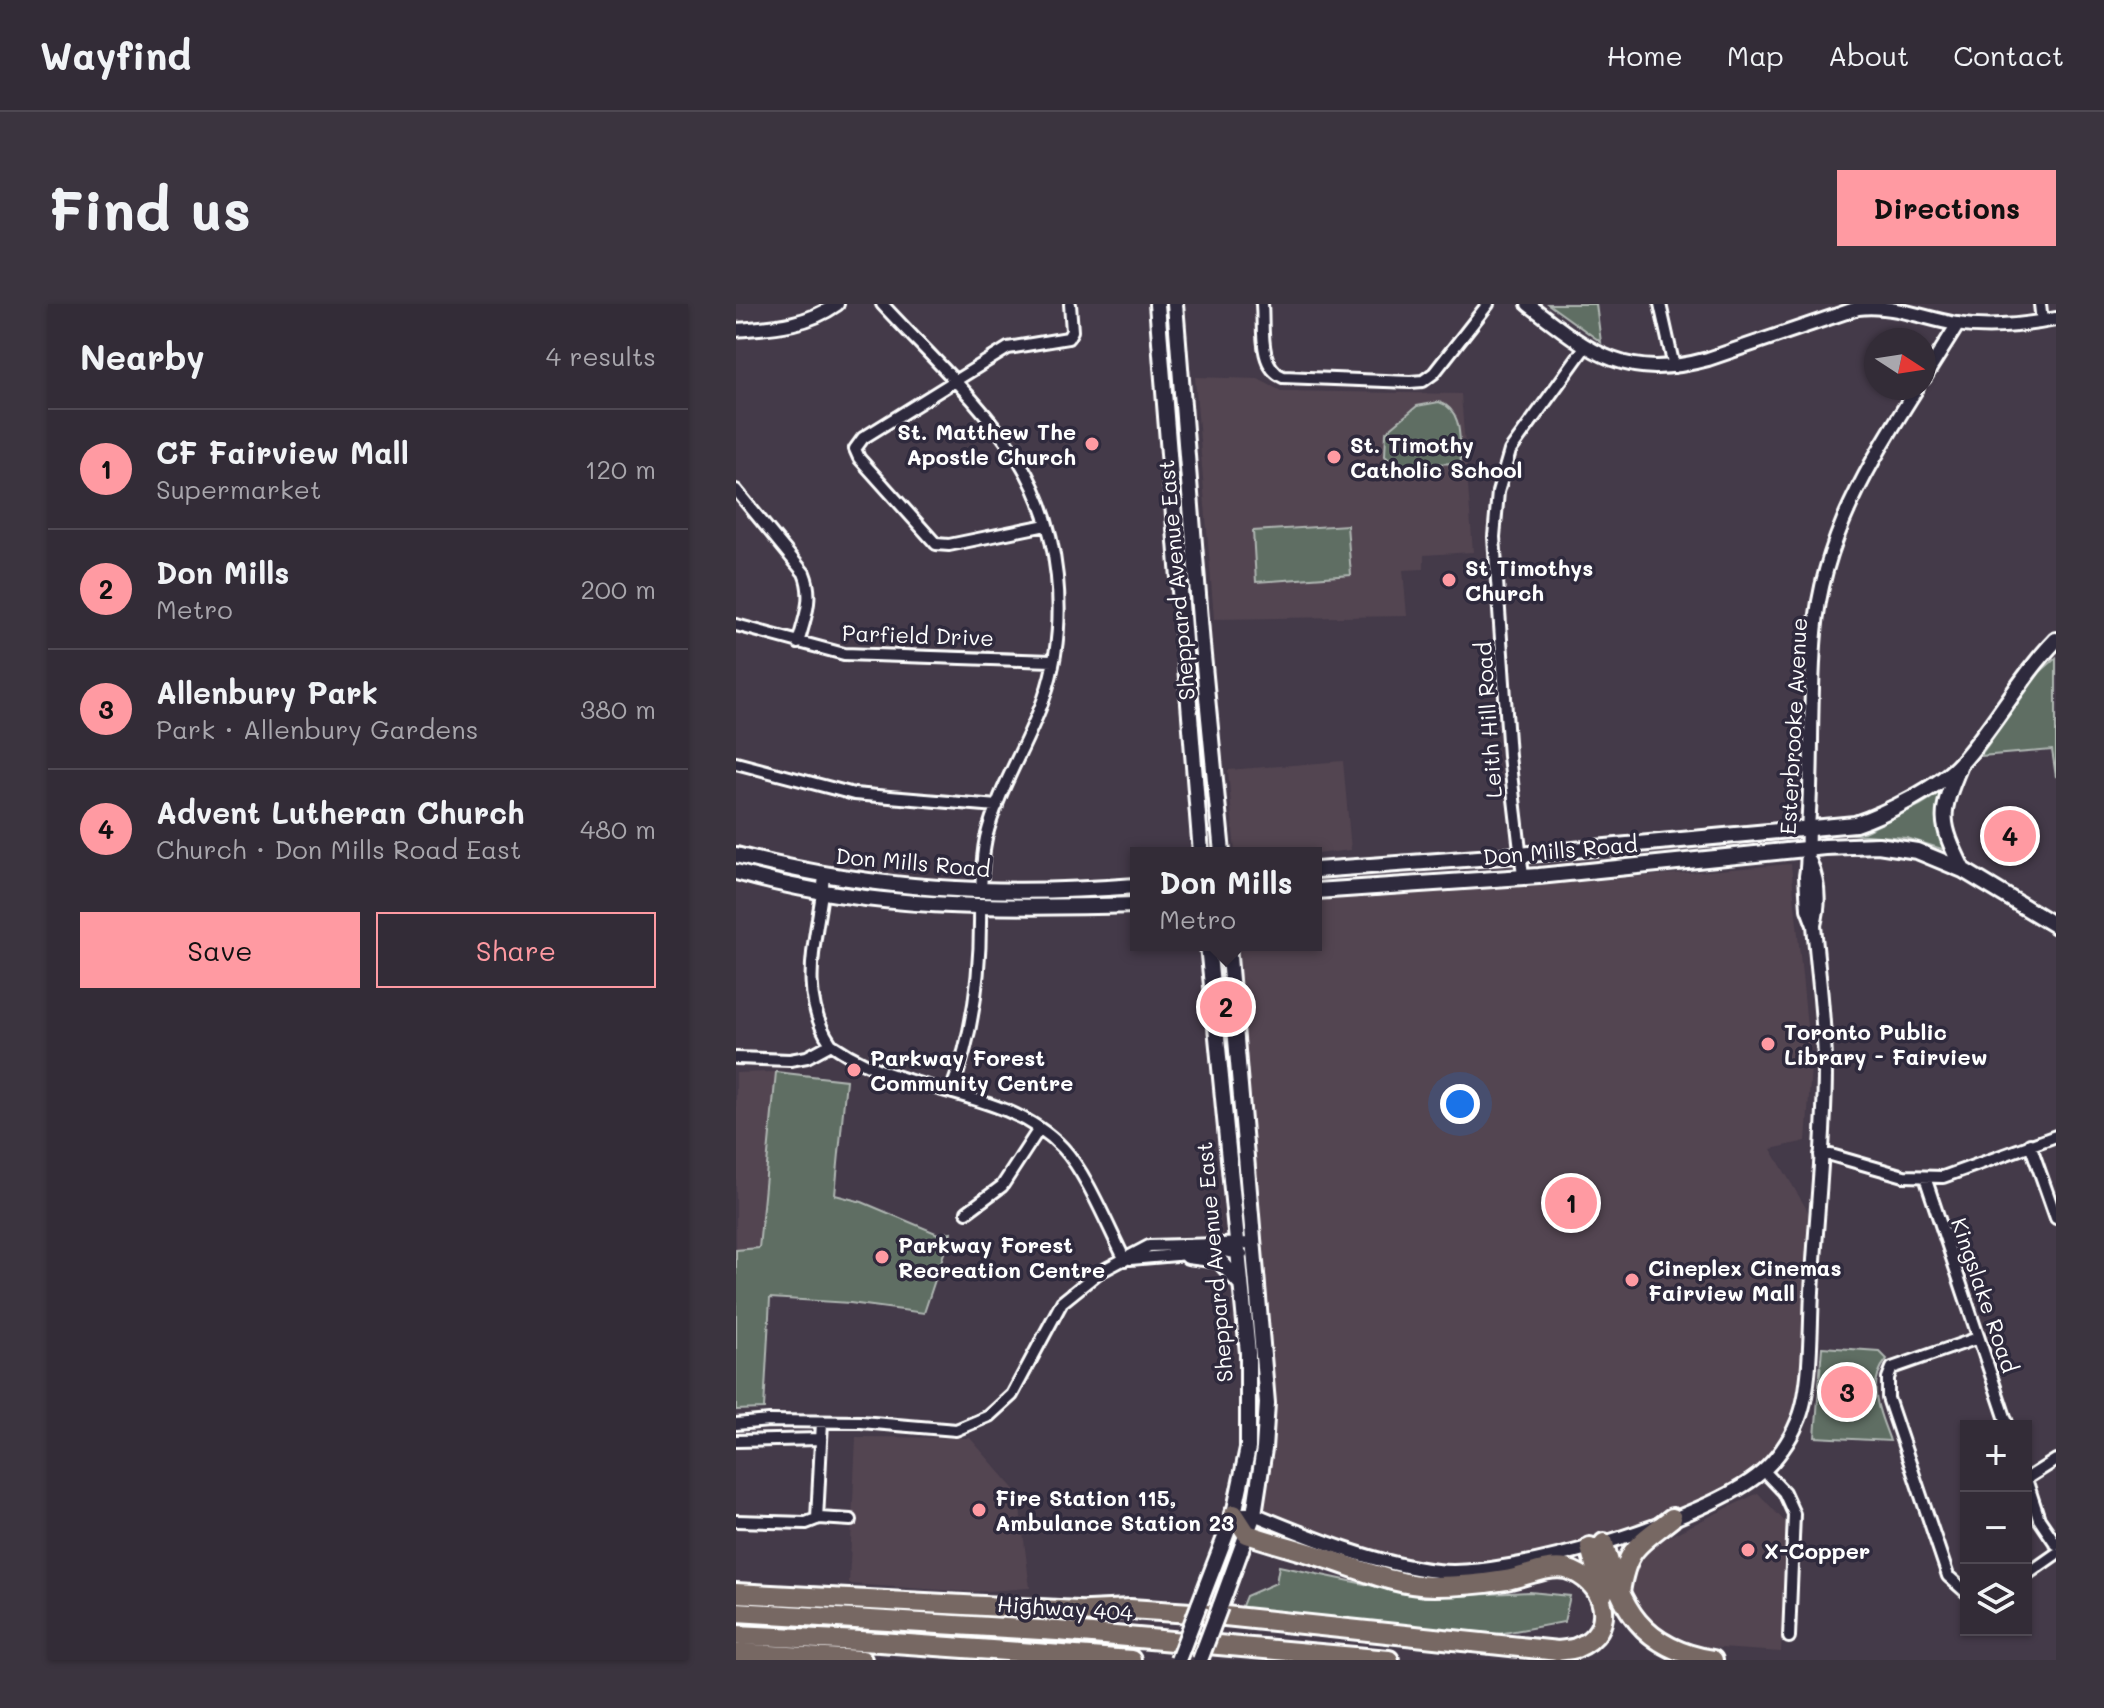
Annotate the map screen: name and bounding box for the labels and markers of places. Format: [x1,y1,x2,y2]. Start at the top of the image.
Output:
place label: St. Matthew The Apostle Church [897,417,1076,471]
place label: St. Timothy Catholic School [1350,430,1523,484]
marker: St. Matthew The Apostle Church [1083,435,1101,453]
marker: St. Timothy Catholic School [1325,448,1343,466]
place label: St Timothys Church [1465,553,1593,607]
marker: St Timothys Church [1440,571,1458,589]
pin: 4 [1984,806,2036,866]
pin: 2 [1200,977,1252,1037]
place label: Toronto Public Library - Fairview [1784,1017,1988,1071]
marker: Toronto Public Library - Fairview [1759,1035,1777,1053]
place label: Parkway Forest Community Centre [870,1043,1073,1097]
marker: Parkway Forest Community Centre [845,1061,863,1079]
pin: 1 [1545,1173,1597,1233]
place label: Parkway Forest Recreation Centre [898,1230,1105,1284]
marker: Parkway Forest Recreation Centre [873,1248,891,1266]
place label: Cineplex Cinemas Fairview Mall [1648,1253,1841,1307]
marker: Cineplex Cinemas Fairview Mall [1623,1271,1641,1289]
pin: 3 [1821,1362,1873,1422]
place label: Fire Station 115, Ambulance Station 23 [995,1483,1234,1537]
marker: Fire Station 115, Ambulance Station 23 [970,1501,988,1519]
place label: X-Copper [1764,1536,1870,1565]
marker: X-Copper [1739,1541,1757,1559]

